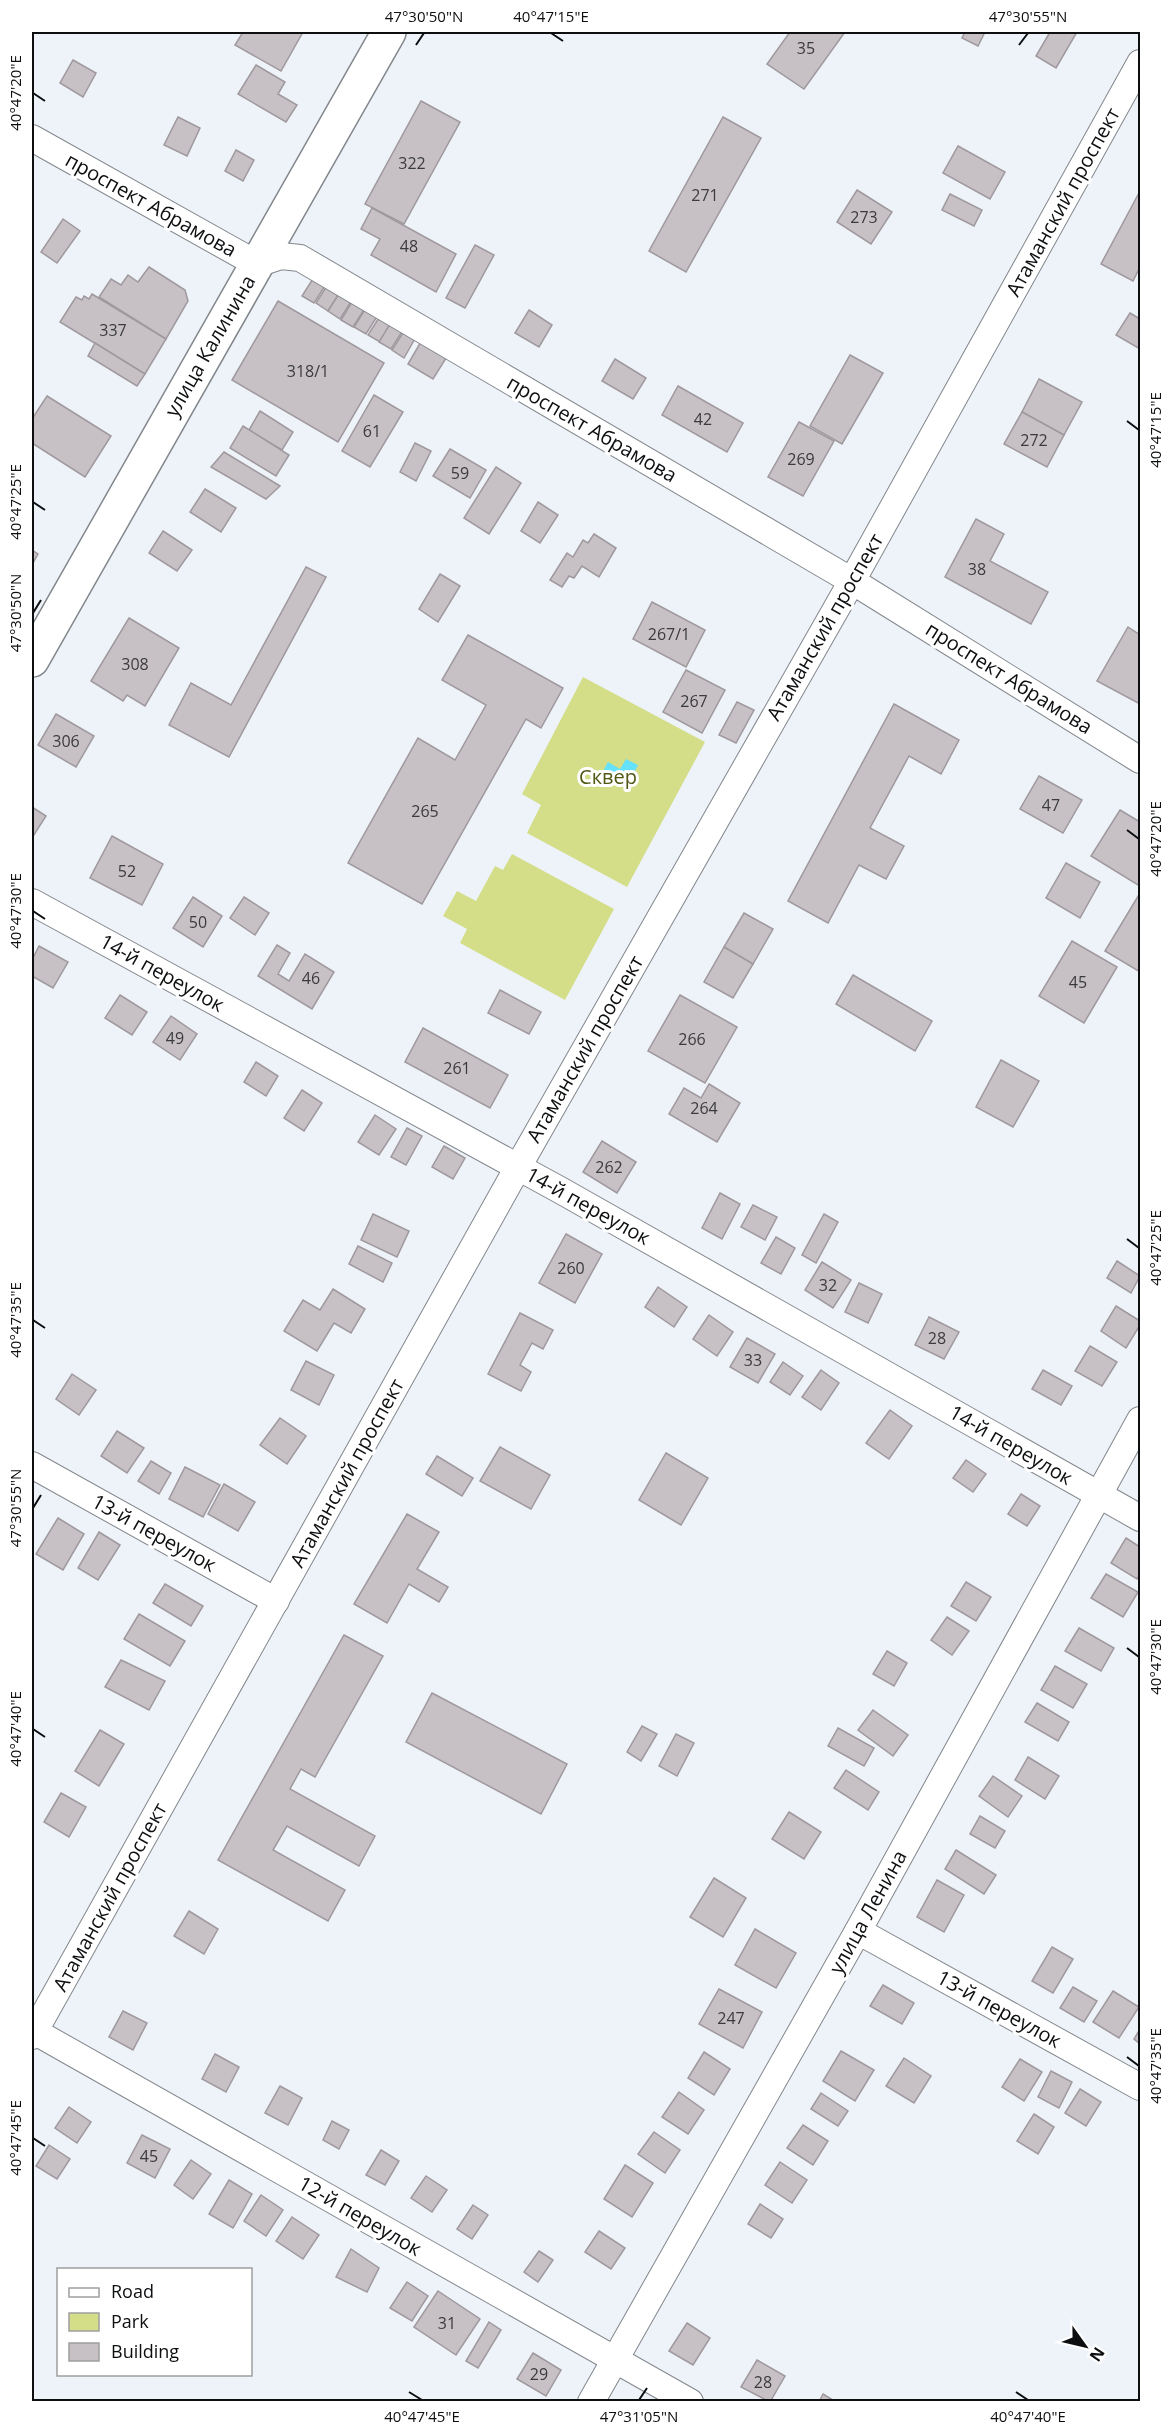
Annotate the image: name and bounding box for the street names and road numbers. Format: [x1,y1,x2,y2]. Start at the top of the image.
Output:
street label: Атаманский проспект [999,103,1126,301]
street label: проспект Абрамова [61,146,242,263]
street label: улица Калинина [158,270,261,422]
street label: проспект Абрамова [502,369,682,488]
street label: Атаманский проспект [760,528,889,725]
street label: проспект Абрамова [921,615,1098,740]
street label: 14-й переулок [95,927,230,1018]
street label: Атаманский проспект [520,950,649,1147]
street label: 14-й переулок [521,1160,656,1251]
street label: Атаманский проспект [283,1374,410,1572]
street label: 14-й переулок [945,1398,1078,1491]
street label: 13-й переулок [87,1487,222,1578]
street label: Атаманский проспект [46,1798,173,1996]
street label: улица Ленина [822,1845,913,1978]
street label: 13-й переулок [932,1963,1067,2054]
street label: 12-й переулок [294,2169,427,2262]

